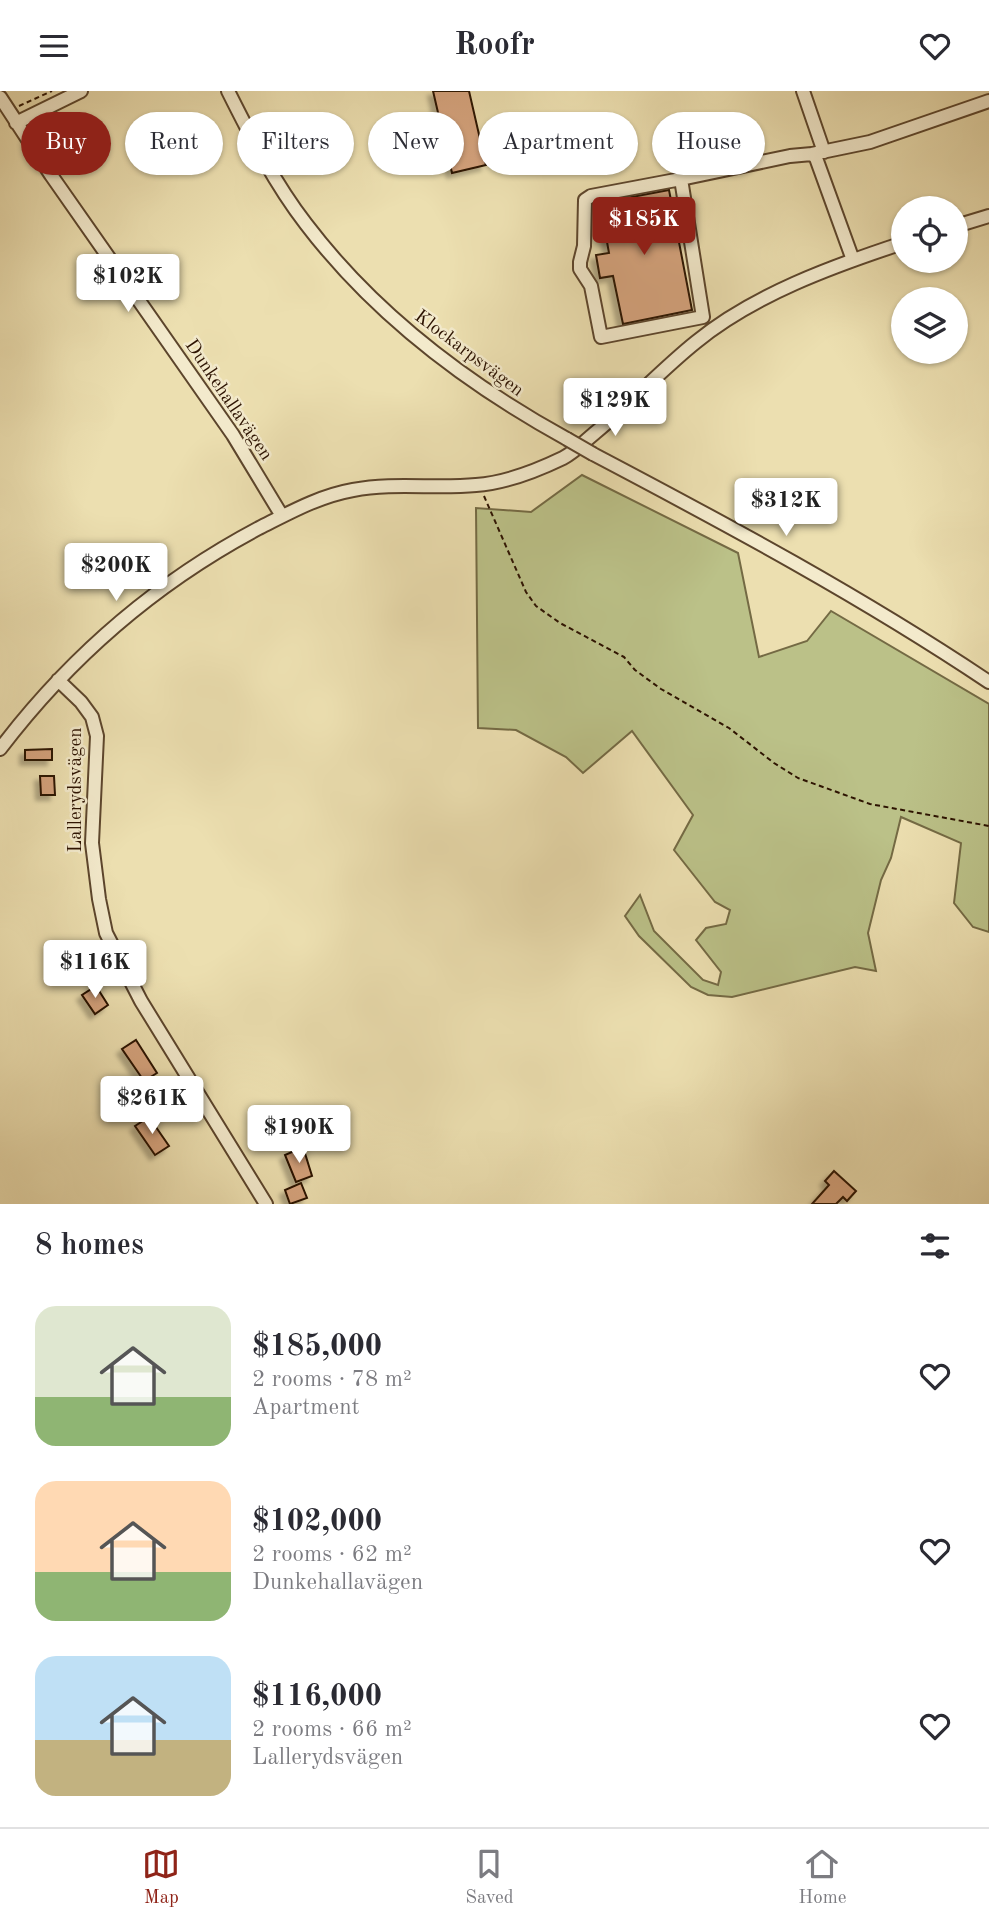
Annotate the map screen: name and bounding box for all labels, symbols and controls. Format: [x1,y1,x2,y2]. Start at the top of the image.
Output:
icon: menu [35,27,73,65]
icon: heart [916,27,954,65]
text: Roofr [454,30,535,62]
chip: Buy [21,112,111,175]
chip: Rent [125,112,223,175]
chip: Filters [237,112,354,175]
chip: New [368,112,464,175]
chip: Apartment [478,112,638,175]
chip: House [652,112,765,175]
map controls [891,196,968,364]
button: locate [891,196,968,273]
pin: $185K [595,197,693,257]
text: $185K [608,208,680,231]
pin: $102K [79,255,177,314]
text: $102K [92,265,164,288]
button: layers [891,287,968,364]
street label: Klockarpsvägen [410,307,527,401]
street label: Dunkehallavägen [181,337,275,464]
pin: $129K [566,379,664,438]
text: $129K [579,389,651,412]
pin: $312K [737,479,835,538]
text: $312K [750,489,822,512]
pin: $200K [67,543,165,603]
text: $200K [80,554,152,577]
street label: Lallerydsvägen [67,728,86,852]
pin: $116K [46,941,144,1000]
text: $116K [59,951,131,974]
pin: $261K [103,1077,201,1136]
text: $261K [116,1087,188,1110]
pin: $190K [250,1105,348,1165]
text: $190K [263,1116,335,1139]
icon: filters [916,1227,954,1265]
text: 8 homes [35,1231,144,1261]
text: $185,000 [252,1332,382,1362]
icon: home [91,1334,175,1418]
icon: heart [916,1357,954,1395]
text: 2 rooms · 78 m² [252,1368,412,1391]
text: Apartment [252,1396,360,1419]
text: $102,000 [252,1507,382,1537]
icon: home [91,1509,175,1593]
icon: heart [916,1532,954,1570]
text: 2 rooms · 62 m² [252,1543,412,1566]
text: Dunkehallavägen [252,1571,423,1594]
text: $116,000 [252,1682,382,1712]
icon: home [91,1684,175,1768]
icon: heart [916,1707,954,1745]
text: 2 rooms · 66 m² [252,1718,412,1741]
text: Lallerydsvägen [252,1746,403,1769]
tab: Map [142,1845,180,1910]
tab: Saved [465,1845,514,1910]
tab: Home [798,1845,847,1910]

